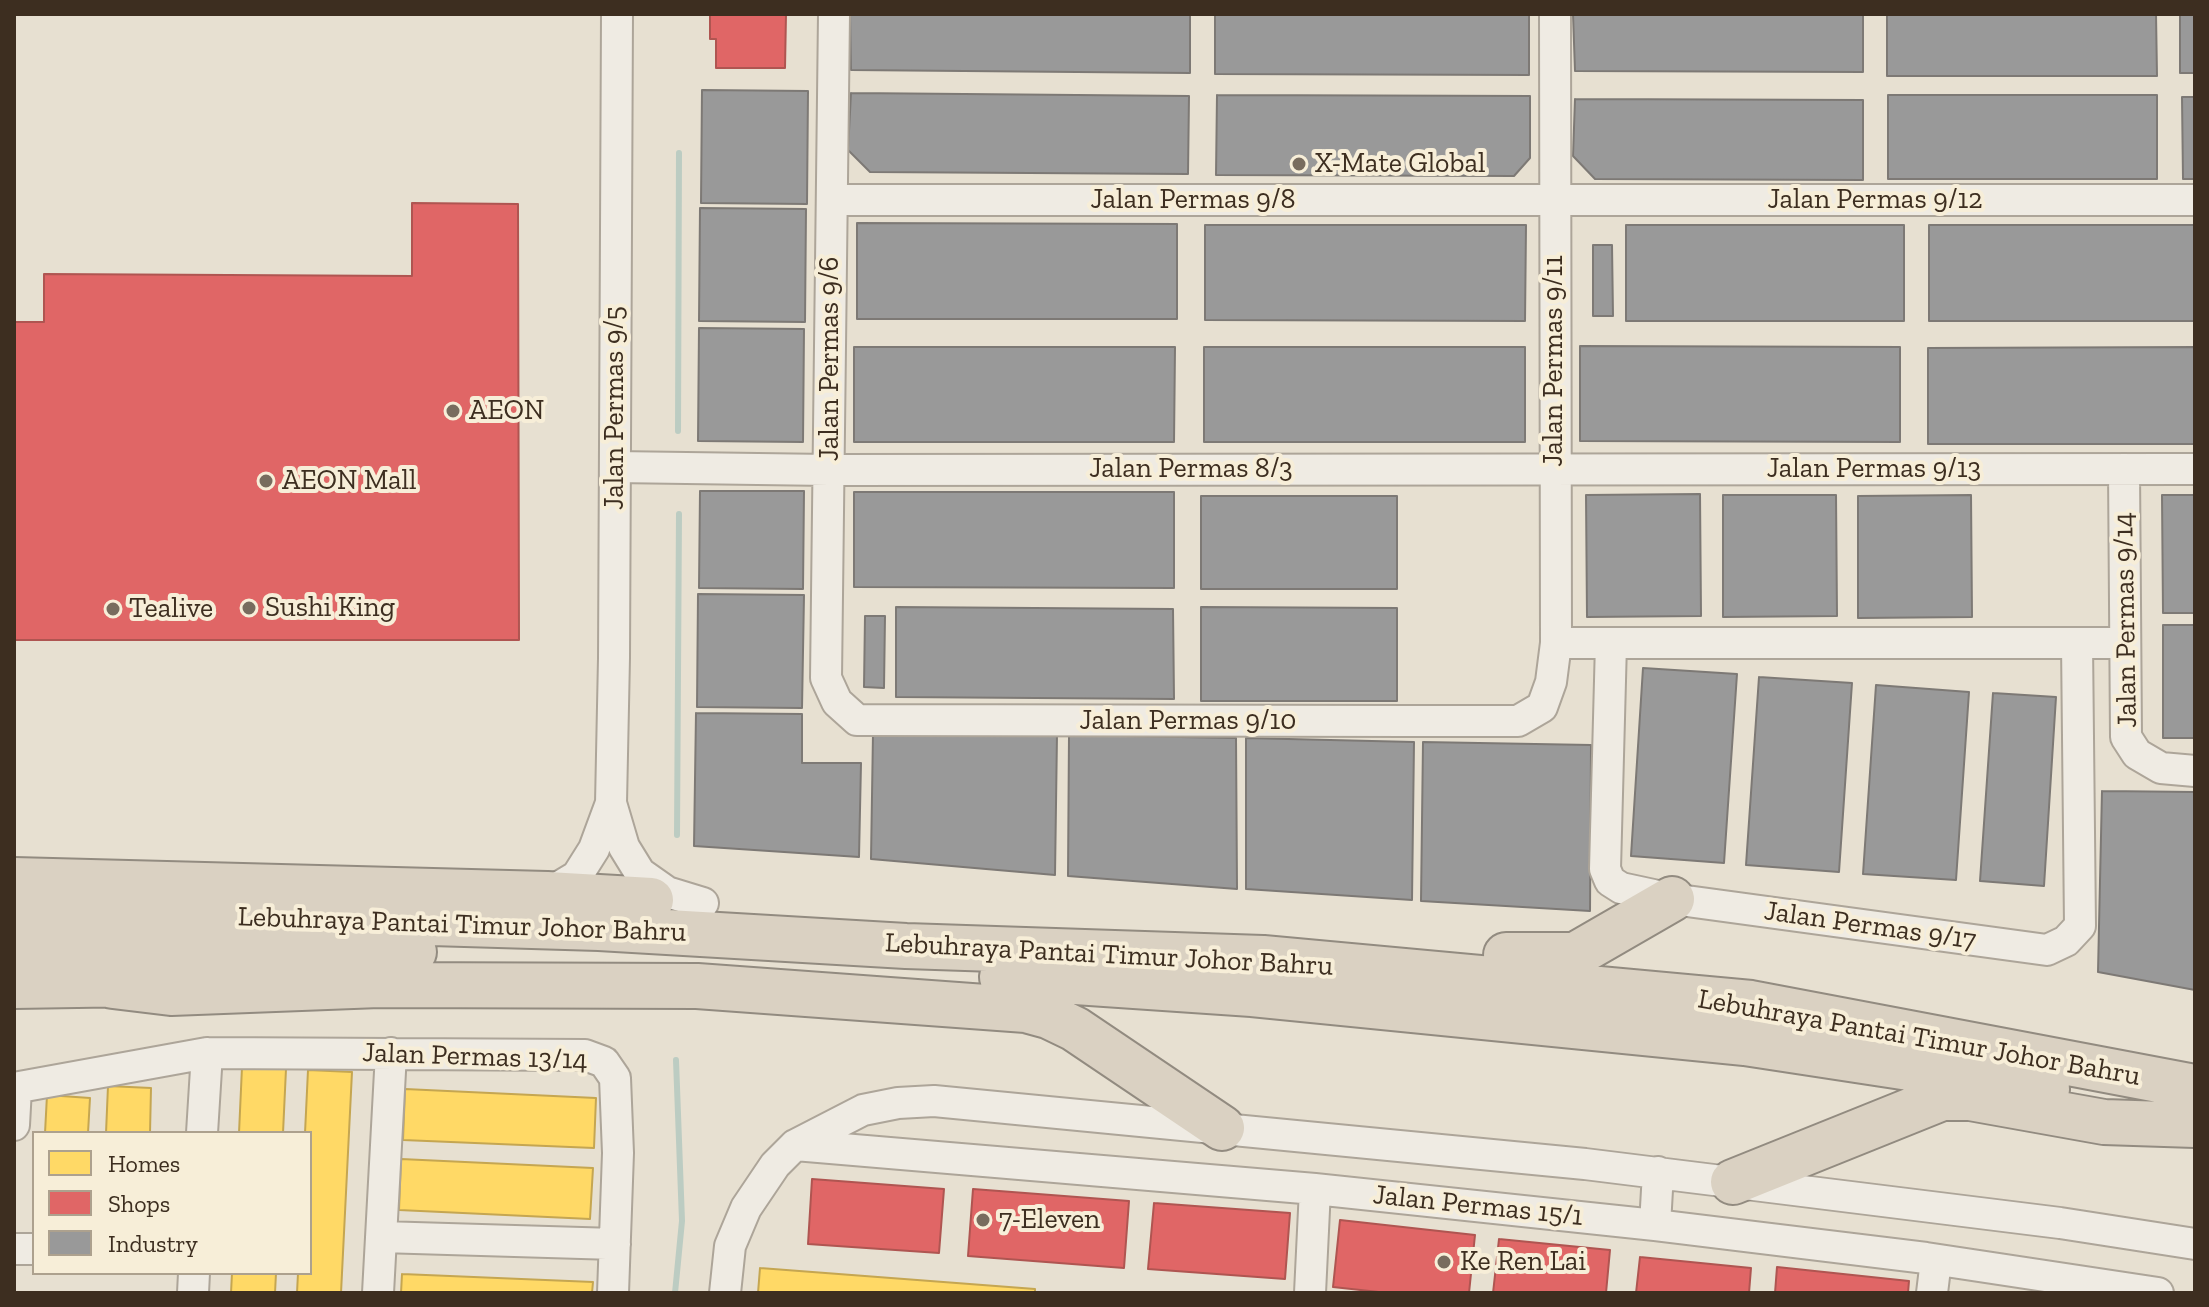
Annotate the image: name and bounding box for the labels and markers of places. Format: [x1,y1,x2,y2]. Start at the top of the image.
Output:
place label: X-Mate Global [1315,147,1485,181]
marker: X-Mate Global [1290,155,1308,173]
place label: AEON [469,394,544,428]
marker: AEON [444,402,462,420]
place label: AEON Mall [282,464,417,498]
marker: AEON Mall [257,472,275,490]
place label: Sushi King [265,591,395,625]
place label: Tealive [129,592,213,626]
marker: Sushi King [240,599,258,617]
marker: Tealive [104,600,122,618]
place label: 7-Eleven [999,1203,1100,1237]
marker: 7-Eleven [974,1211,992,1229]
place label: Ke Ren Lai [1460,1245,1586,1279]
marker: Ke Ren Lai [1435,1253,1453,1271]

